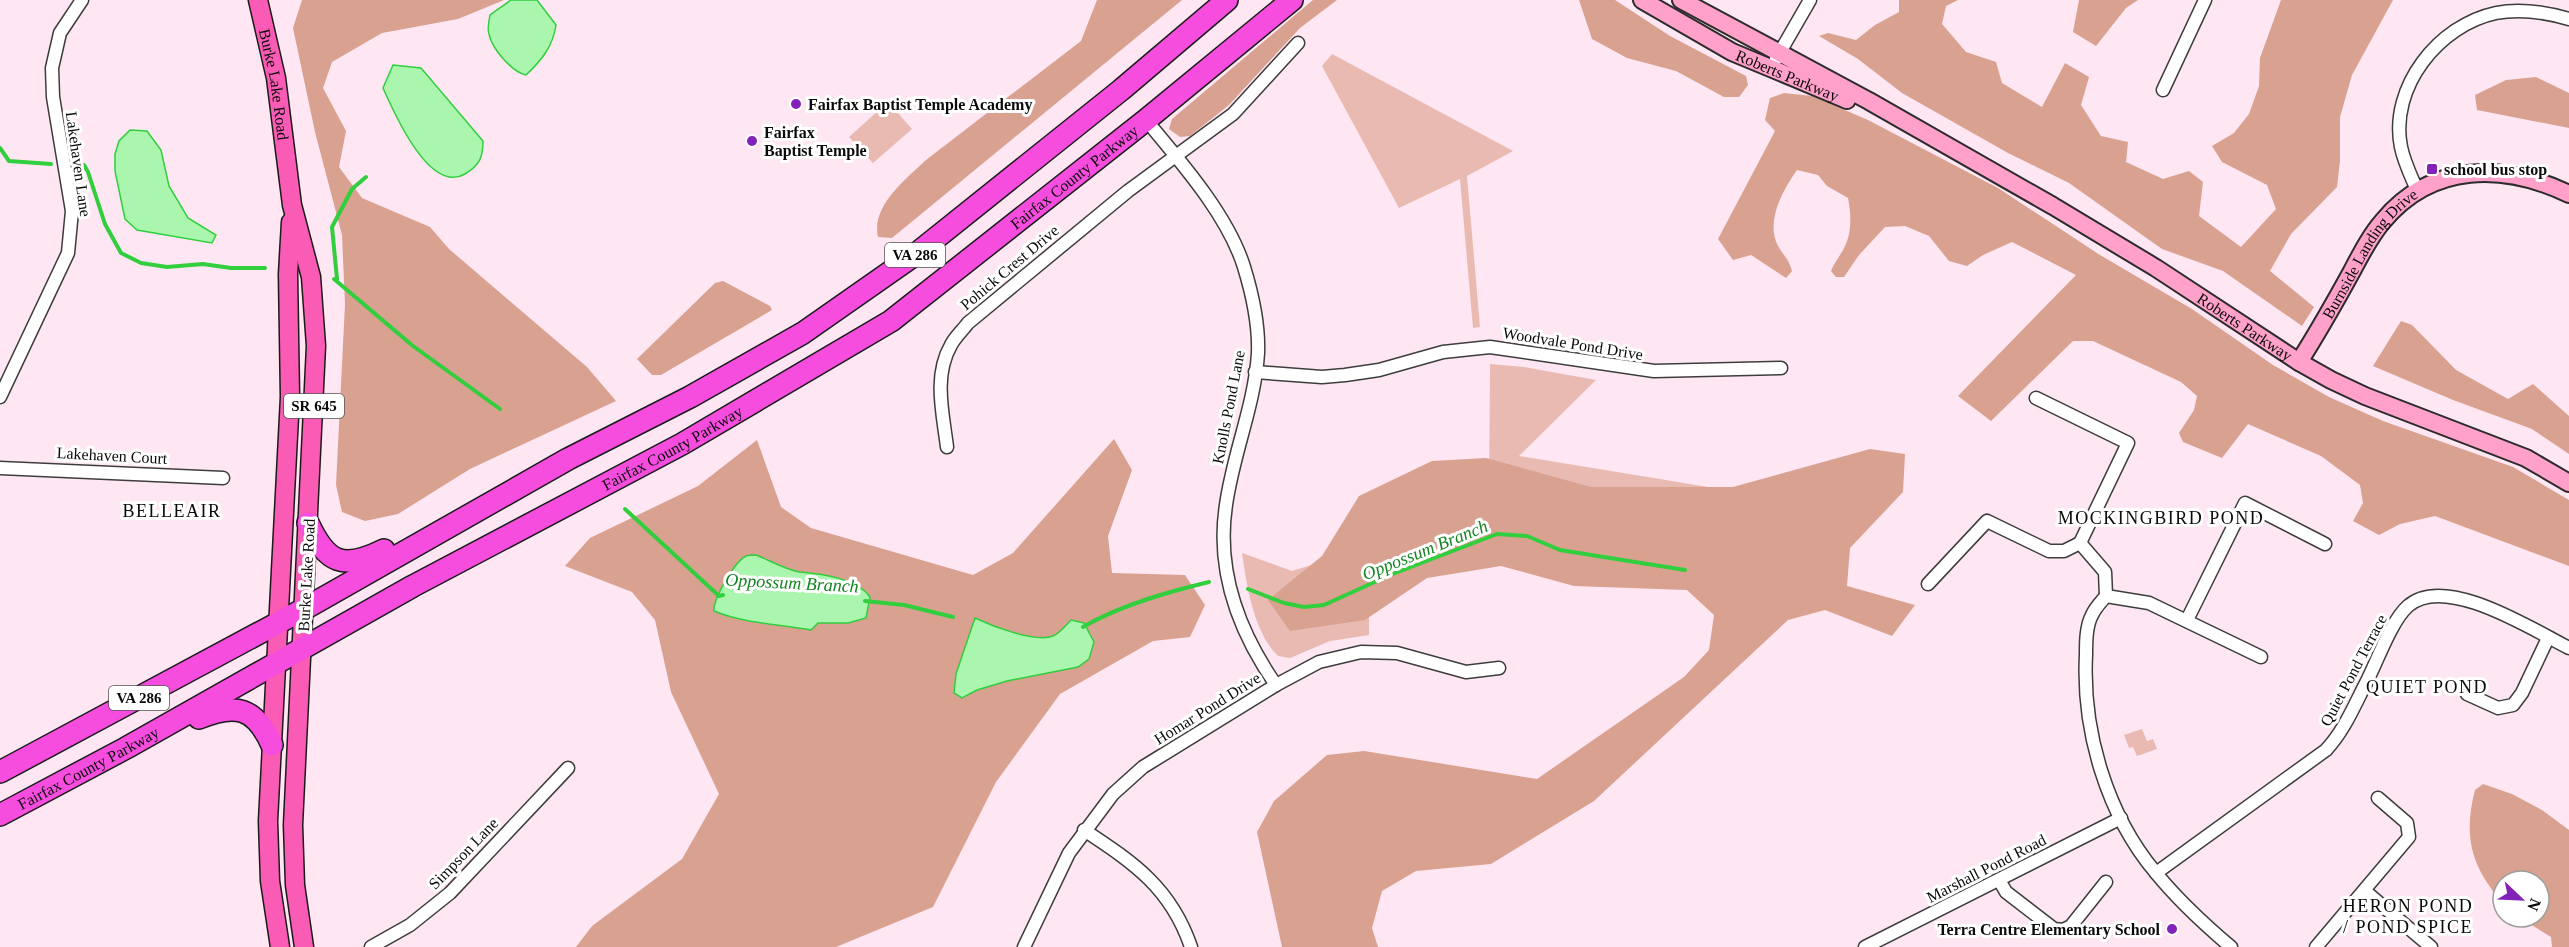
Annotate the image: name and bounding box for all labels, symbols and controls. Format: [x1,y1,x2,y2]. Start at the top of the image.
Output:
street label: Burke Lake Road [256,27,292,141]
street label: Roberts Parkway [1733,47,1841,106]
place label: Fairfax Baptist Temple Academy [808,96,1032,114]
marker: Fairfax Baptist Temple Academy [789,97,803,111]
street label: Lakehaven Lane [63,110,94,218]
street label: Fairfax County Parkway [1007,122,1142,233]
place label: Fairfax Baptist Temple [764,124,867,160]
marker: Fairfax Baptist Temple [745,134,759,148]
place label: school bus stop [2444,161,2547,179]
marker: school bus stop [2425,162,2439,176]
street label: Burnside Landing Drive [2319,186,2420,322]
street label: Pohick Crest Drive [957,221,1062,313]
road number: VA 286 [885,243,945,267]
street label: Roberts Parkway [2194,290,2295,365]
street label: Woodvale Pond Drive [1502,324,1644,363]
street label: Knolls Pond Lane [1209,349,1248,465]
road number: SR 645 [284,394,344,418]
street label: Fairfax County Parkway [599,402,746,494]
street label: Lakehaven Court [56,444,168,467]
district label: BELLEAIR [123,501,222,521]
district label: MOCKINGBIRD POND [2058,508,2264,528]
water label: Oppossum Branch [1359,516,1491,584]
street label: Burke Lake Road [295,518,318,632]
water label: Oppossum Branch [725,570,859,596]
street label: Quiet Pond Terrace [2317,612,2390,729]
street label: Homar Pond Drive [1151,669,1263,748]
district label: QUIET POND [2366,677,2488,697]
road number: VA 286 [109,686,169,710]
street label: Fairfax County Parkway [15,723,162,813]
street label: Simpson Lane [425,814,502,893]
street label: Marshall Pond Road [1924,831,2049,906]
north arrow [2491,869,2551,929]
district label: HERON POND / POND SPICE [2343,896,2473,937]
text: N [2524,896,2544,914]
place label: Terra Centre Elementary School [1937,921,2161,939]
marker: Terra Centre Elementary School [2165,922,2179,936]

